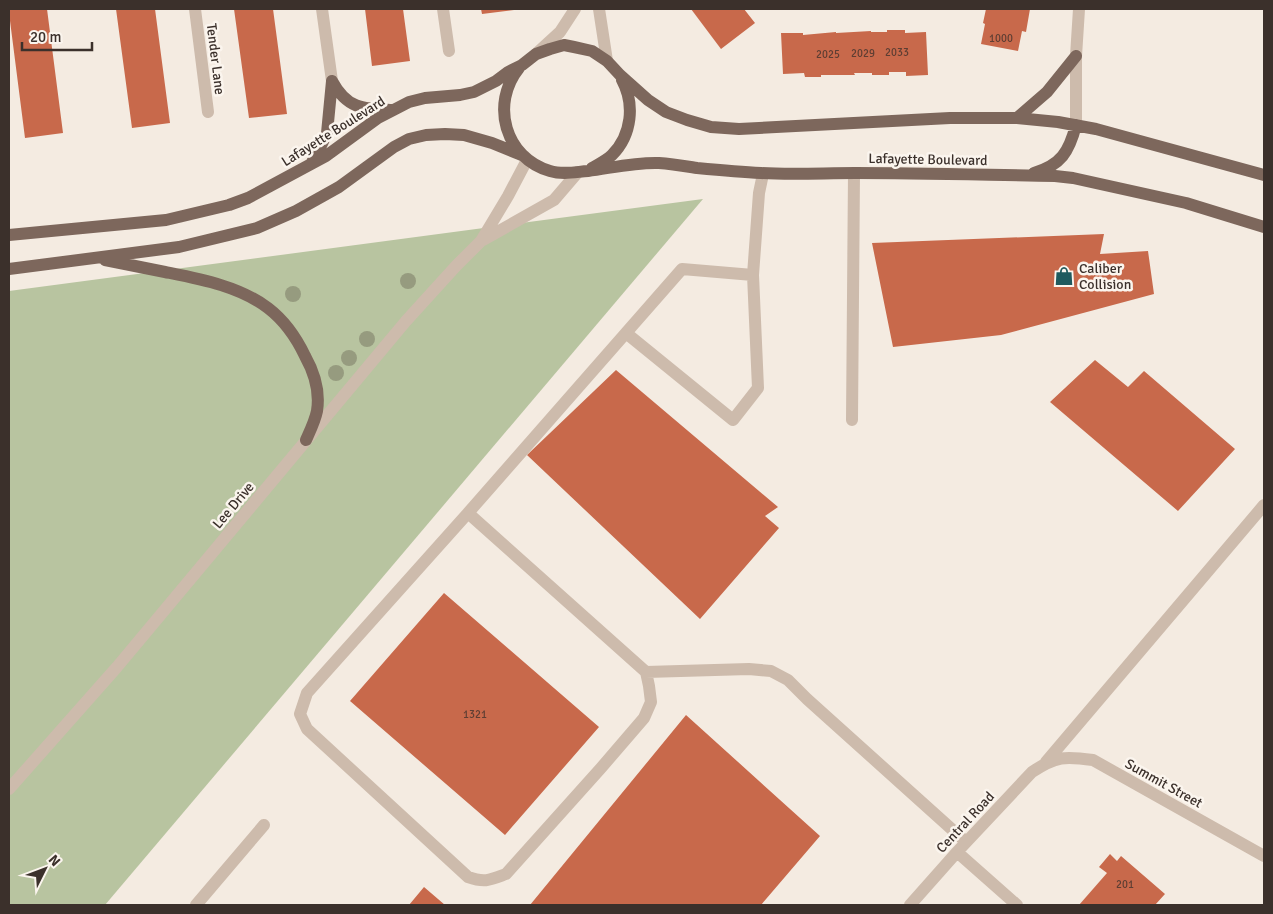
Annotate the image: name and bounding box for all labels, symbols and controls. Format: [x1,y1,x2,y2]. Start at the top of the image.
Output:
scale bar [22,20,92,52]
street label: Tender Lane [203,22,228,96]
text: 20 m [30,28,61,46]
house number: 1000 [989,32,1013,45]
house number: 2033 [885,46,909,59]
house number: 2029 [851,47,875,60]
house number: 2025 [816,48,840,61]
street label: Lafayette Boulevard [278,93,388,170]
street label: Lafayette Boulevard [868,150,988,169]
place label: Caliber Collision [1079,260,1131,293]
shop icon: Caliber Collision [1053,265,1075,287]
street label: Lee Drive [209,479,258,532]
house number: 1321 [463,708,487,721]
street label: Summit Street [1122,755,1206,812]
street label: Central Road [933,788,998,856]
north arrow [20,844,70,894]
text: N [45,851,64,870]
house number: 201 [1116,878,1134,891]

